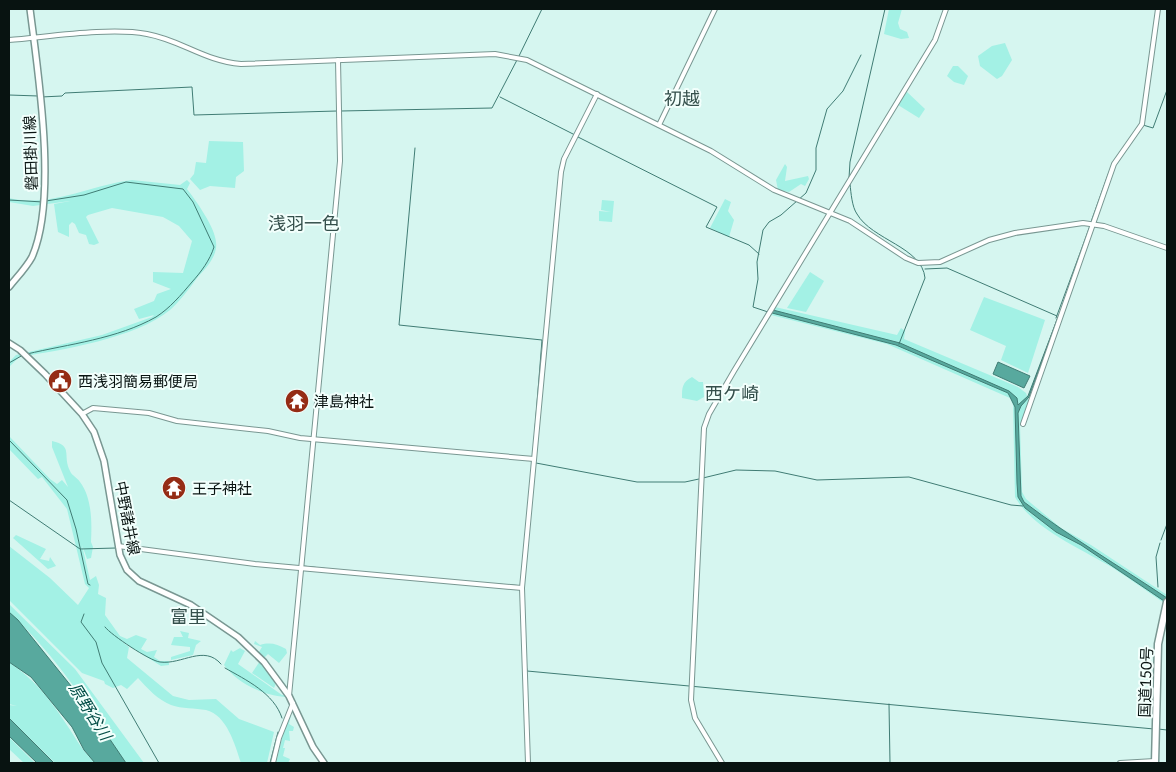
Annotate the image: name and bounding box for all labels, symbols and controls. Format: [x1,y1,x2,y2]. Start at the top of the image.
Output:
district label: 初越 [664,87,700,109]
street label: 磐田掛川線 [20,115,40,191]
district label: 浅羽一色 [268,212,340,234]
public building icon: 西浅羽簡易郵便局 [47,368,73,394]
place label: 西浅羽簡易郵便局 [78,372,198,390]
district label: 西ケ崎 [705,382,759,404]
temple icon: 津島神社 [284,388,310,414]
place label: 津島神社 [314,392,374,410]
temple icon: 王子神社 [161,475,187,501]
street label: 中野諸井線 [112,479,144,557]
place label: 王子神社 [192,479,252,497]
district label: 富里 [170,605,206,627]
street label: 国道150号 [1135,646,1155,718]
water label: 原野谷川 [66,679,117,745]

